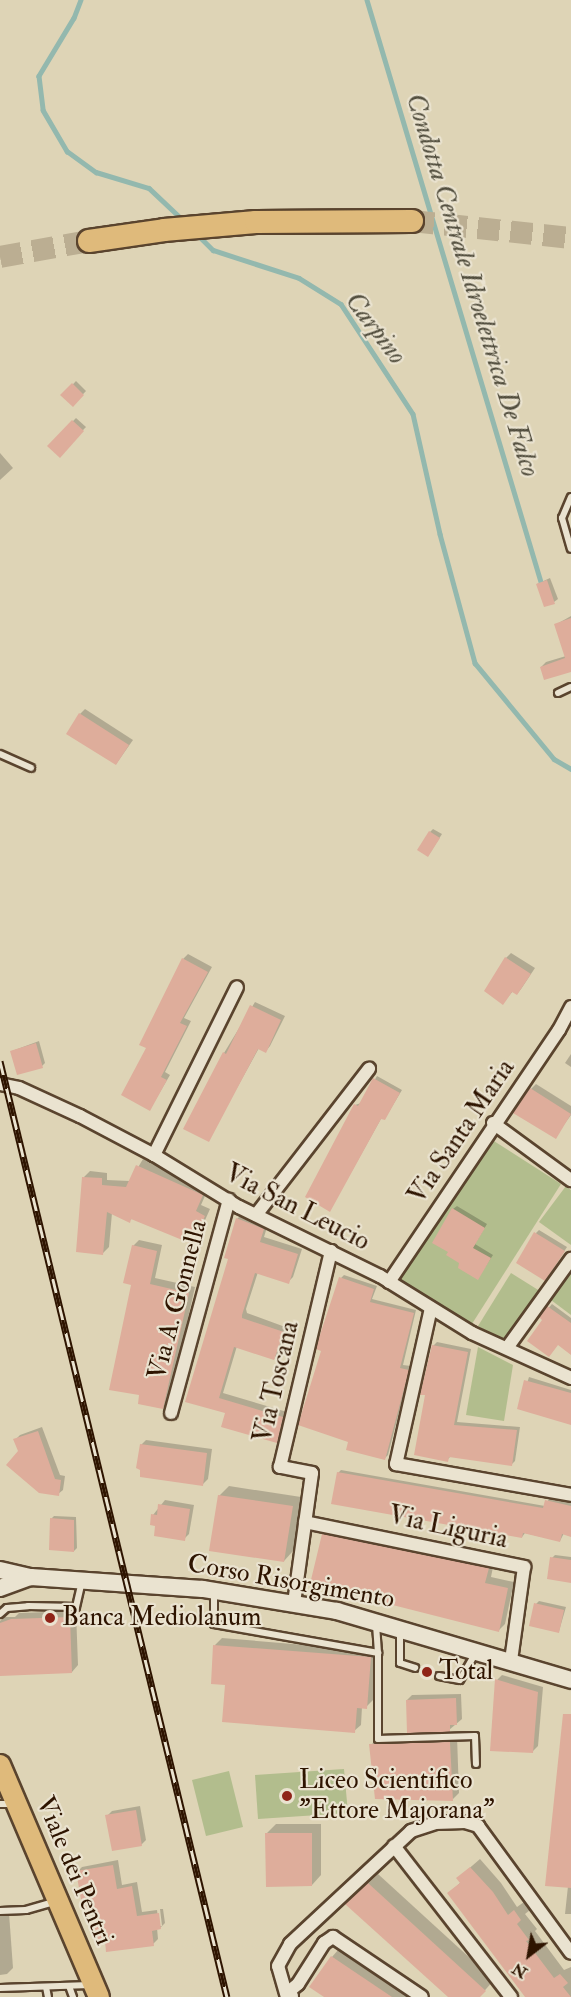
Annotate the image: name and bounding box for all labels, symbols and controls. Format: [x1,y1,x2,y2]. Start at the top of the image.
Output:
water label: Condotta Centrale Idroelettrica De Falco [399,89,547,481]
water label: Carpino [338,285,414,371]
street label: Via Santa Maria [402,1054,522,1210]
street label: Via San Leucio [219,1158,375,1258]
street label: Via A. Gonnella [142,1217,214,1383]
street label: Via Toscana [248,1318,306,1446]
street label: Via Liguria [386,1500,510,1556]
street label: Corso Risorgimento [185,1548,397,1616]
place label: Banca Mediolanum [62,1602,261,1634]
marker: Banca Mediolanum [43,1611,57,1625]
place label: Total [439,1656,493,1688]
marker: Total [420,1665,434,1679]
place label: Liceo Scientifico "Ettore Majorana" [299,1765,495,1826]
marker: Liceo Scientifico "Ettore Majorana" [280,1789,294,1803]
street label: Viale dei Pentri [29,1792,119,1950]
north arrow [499,1925,559,1985]
text: N [508,1958,531,1983]

